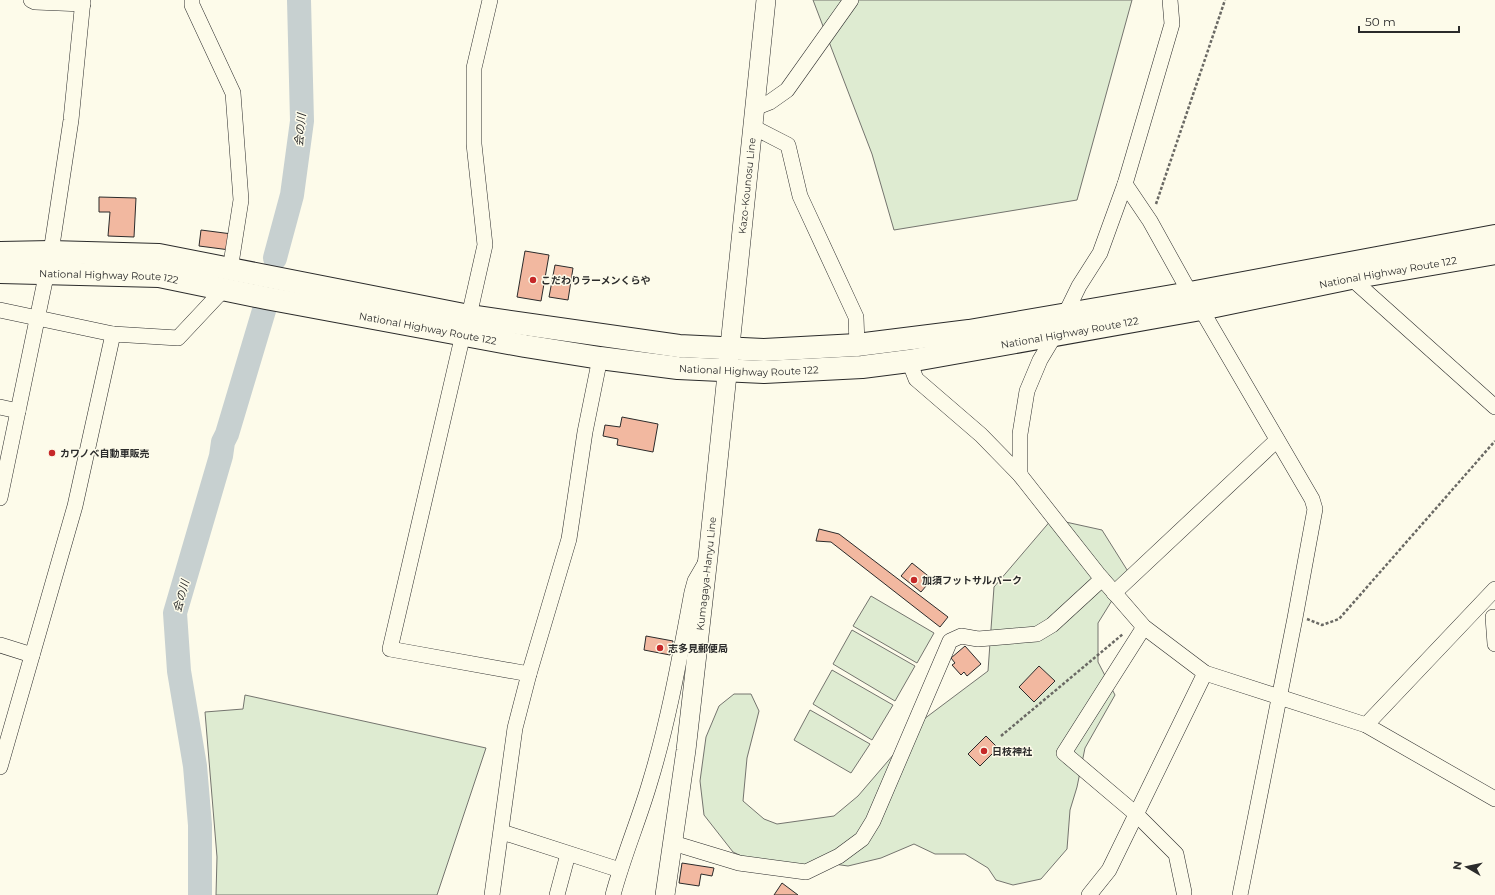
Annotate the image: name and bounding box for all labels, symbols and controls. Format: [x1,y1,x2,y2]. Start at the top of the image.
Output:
scale bar [1359,8,1459,34]
text: 50 m [1365,14,1396,29]
water label: 会の川 [292,112,308,147]
street label: Kazo-Kounosu Line [735,137,758,235]
street label: National Highway Route 122 [1318,253,1458,291]
street label: National Highway Route 122 [39,266,180,286]
place label: こだわりラーメンくらや [541,274,651,287]
marker: こだわりラーメンくらや [528,275,538,285]
street label: National Highway Route 122 [358,309,498,347]
street label: National Highway Route 122 [1000,314,1140,351]
street label: National Highway Route 122 [679,362,819,379]
place label: カワノベ自動車販売 [60,447,150,460]
marker: カワノベ自動車販売 [47,448,57,458]
street label: Kumagaya-Hanyu Line [693,516,719,631]
place label: 加須フットサルパーク [922,574,1022,587]
marker: 加須フットサルパーク [909,575,919,585]
water label: 会の川 [170,577,192,614]
place label: 志多見郵便局 [668,642,728,655]
marker: 志多見郵便局 [655,643,665,653]
place label: 日枝神社 [992,745,1033,758]
marker: 日枝神社 [979,746,989,756]
north arrow [1447,847,1487,887]
text: N [1450,860,1465,871]

